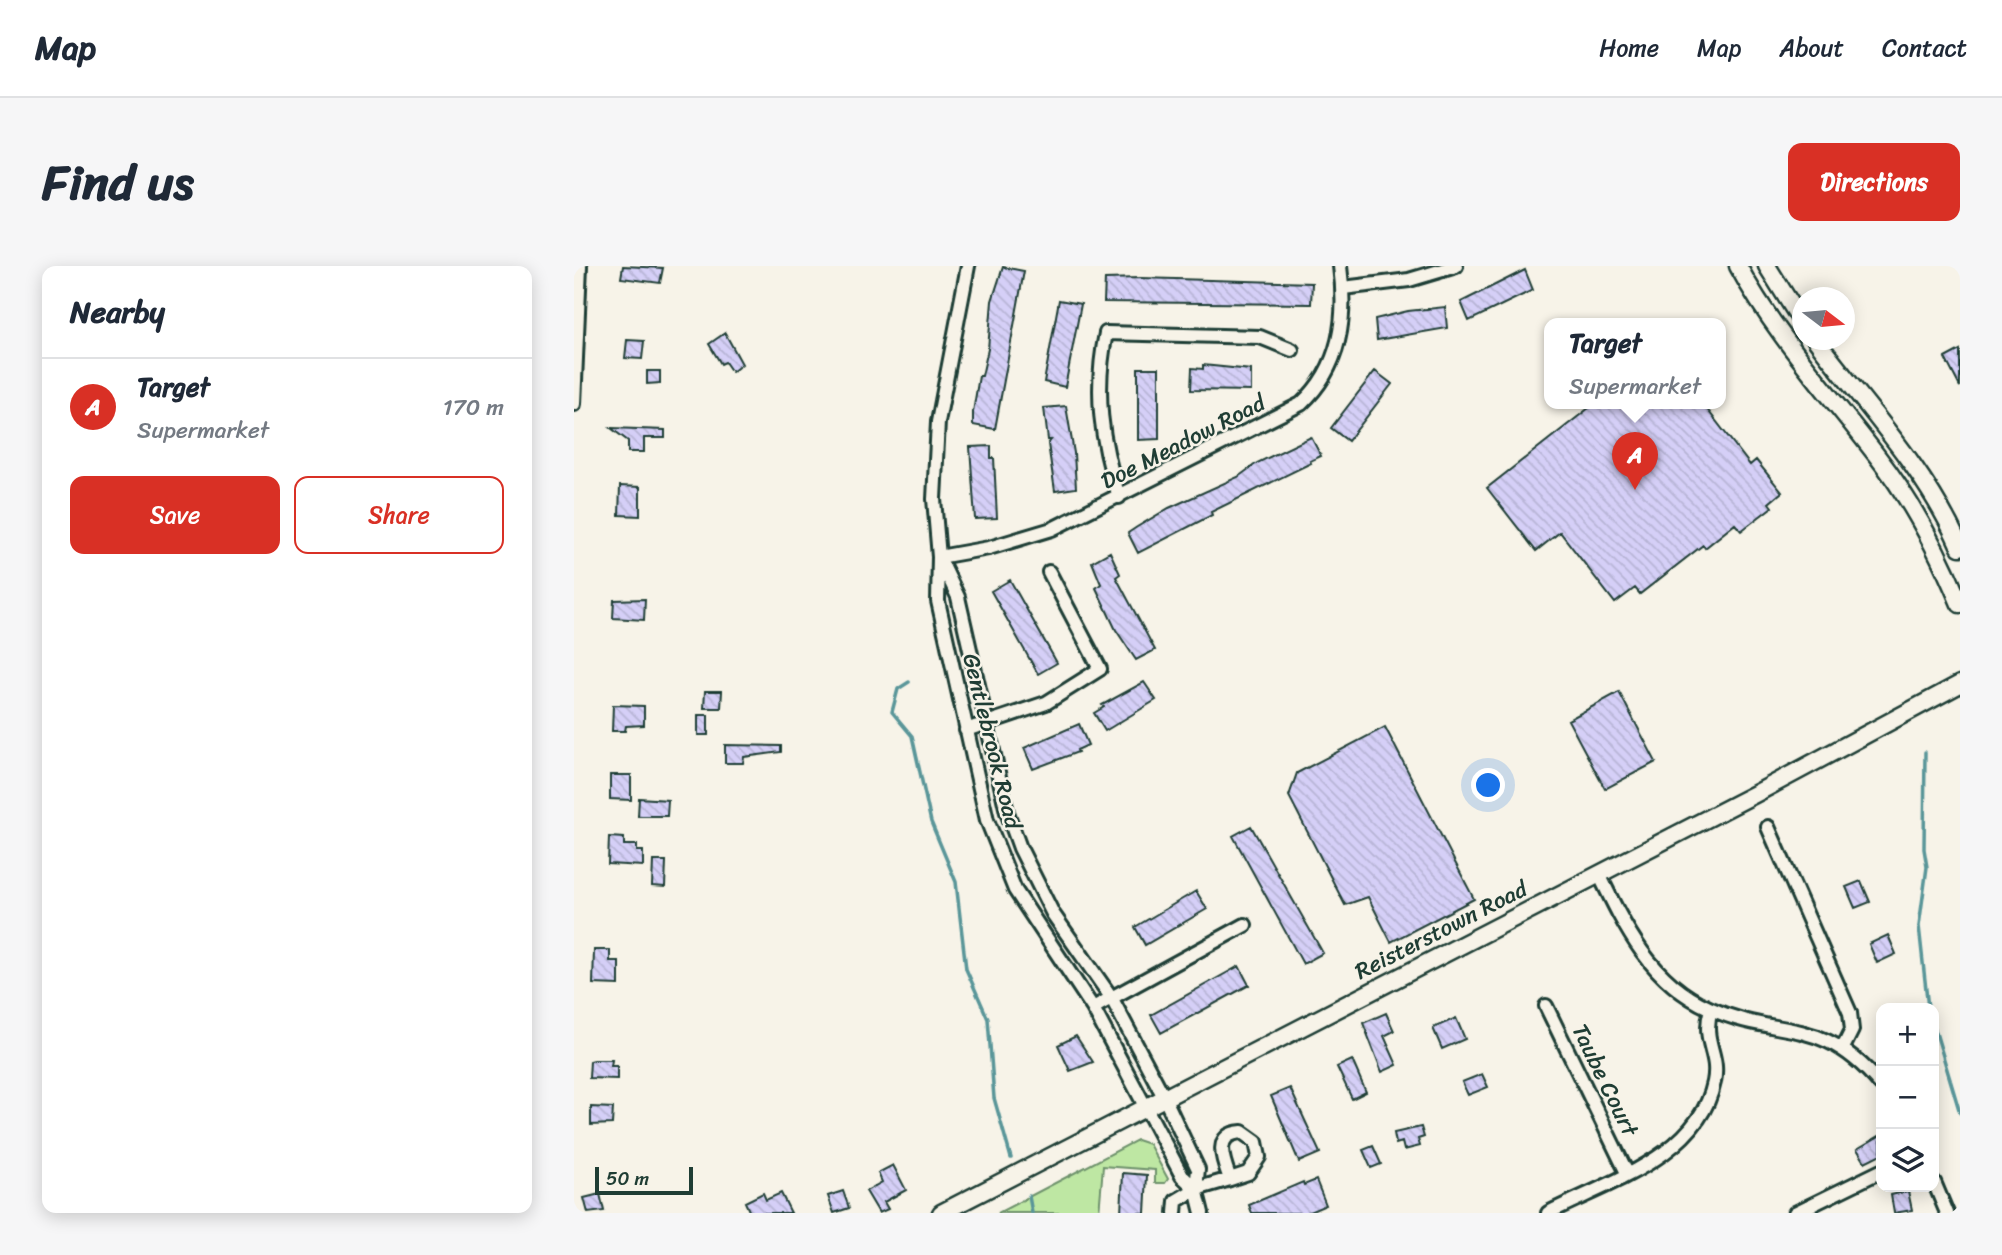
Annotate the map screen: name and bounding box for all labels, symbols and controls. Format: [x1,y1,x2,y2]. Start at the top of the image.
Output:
text: Map [35,19,96,77]
text: Home [1599,27,1659,69]
text: Map [1697,27,1741,69]
text: About [1779,27,1844,69]
text: Contact [1882,27,1967,69]
text: Find us [42,139,194,226]
button: Directions [1788,143,1960,221]
text: Nearby [70,285,165,339]
north arrow [1792,287,1855,350]
popup [1544,318,1726,409]
text: Target [1569,320,1642,366]
text: Target [137,364,210,410]
text: Supermarket [1569,366,1701,407]
street label: Doe Meadow Road [1093,382,1274,501]
text: A [85,387,101,428]
text: 170 m [443,387,504,428]
text: Supermarket [137,410,269,451]
pin: A [1612,432,1658,490]
button: Save [70,476,280,554]
button: Share [294,476,504,554]
street label: Gentlebrook Road [950,649,1034,835]
your location [1471,768,1505,802]
street label: Reisterstown Road [1347,868,1536,991]
map controls [1876,1003,1939,1192]
button: + [1876,1003,1939,1066]
street label: Taube Court [1560,1016,1651,1145]
button: − [1876,1066,1939,1129]
button: layers [1876,1129,1939,1192]
text: 50 m [606,1162,649,1195]
scale bar [595,1164,693,1196]

